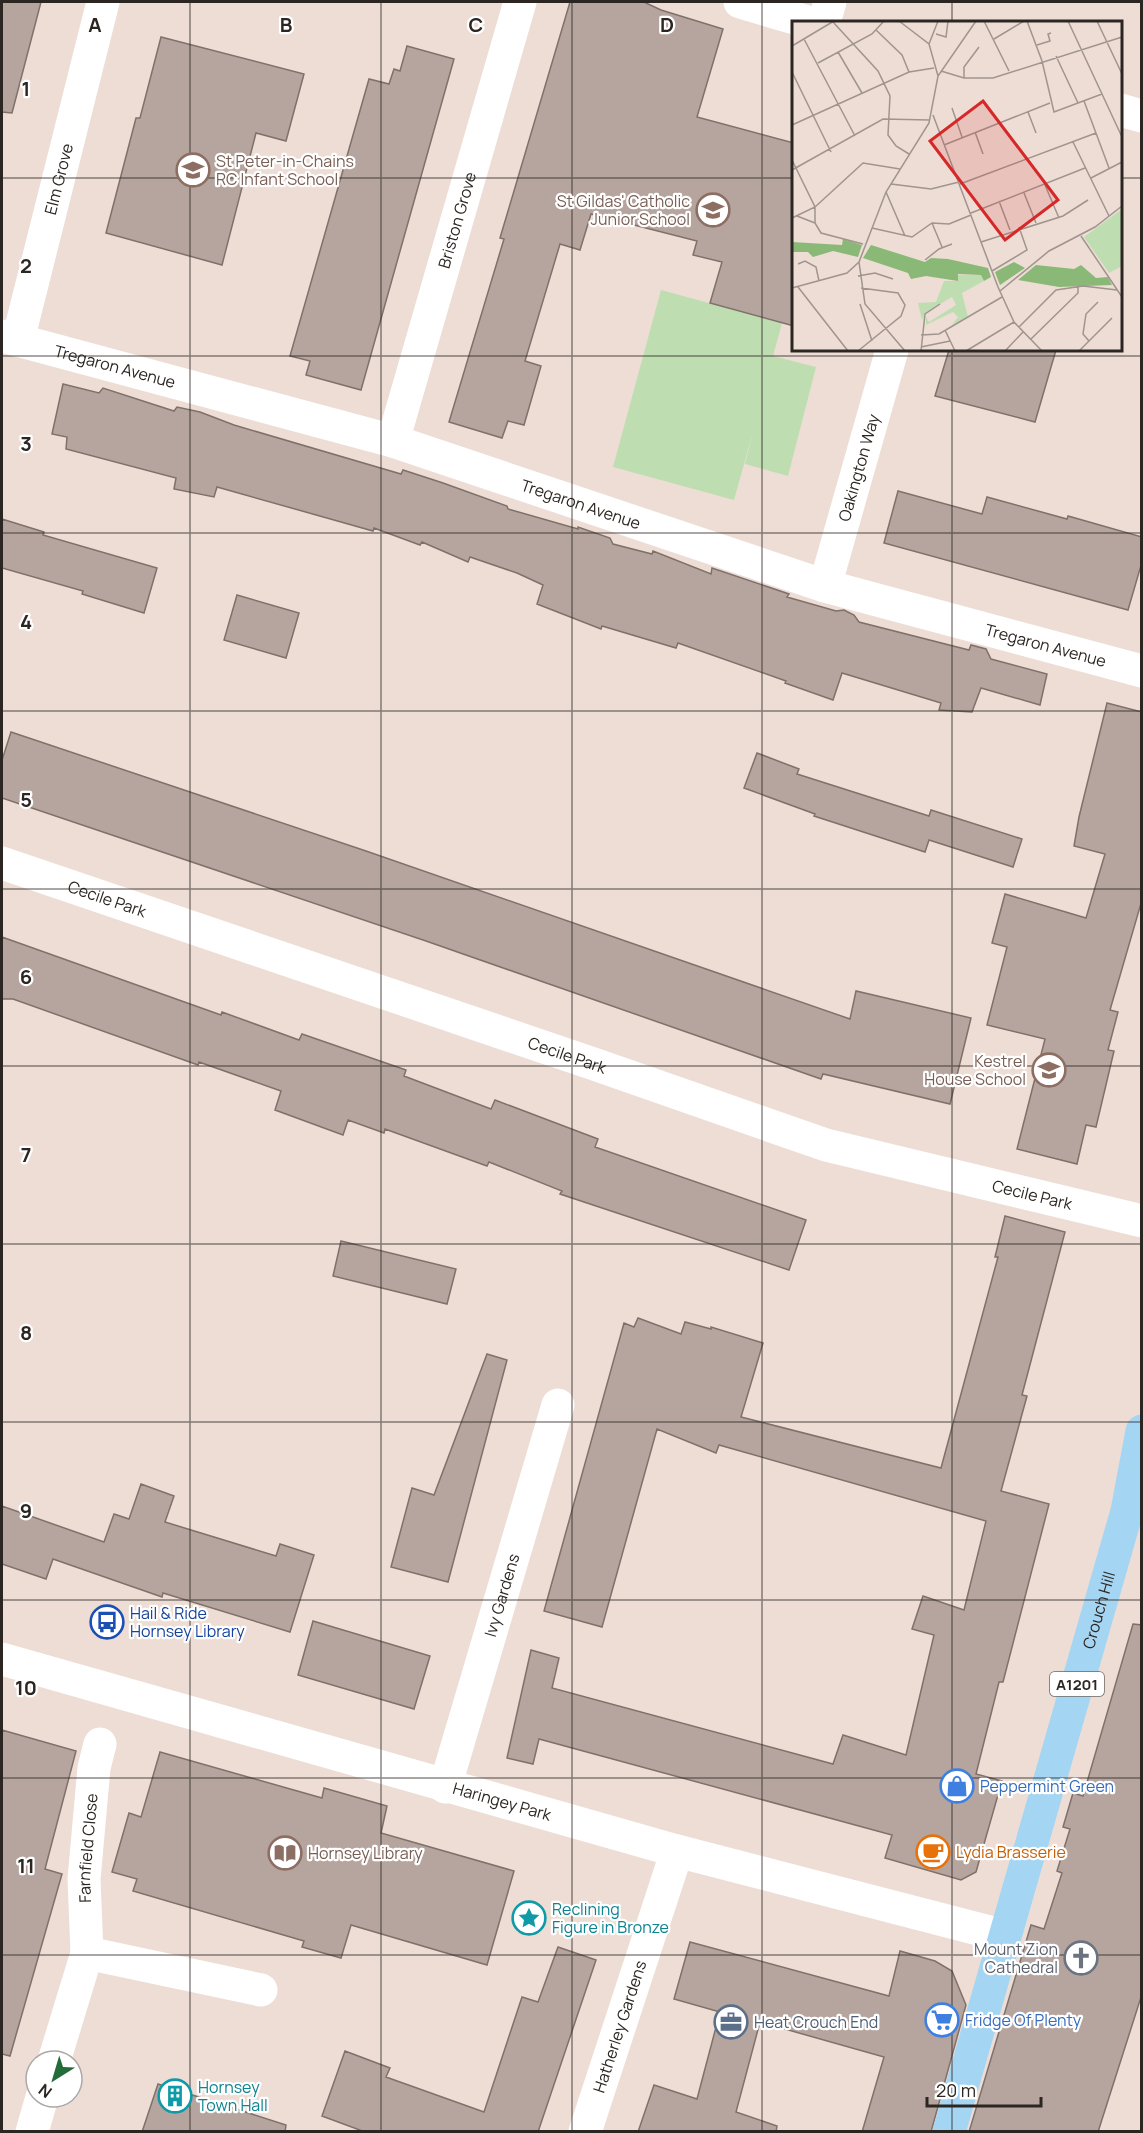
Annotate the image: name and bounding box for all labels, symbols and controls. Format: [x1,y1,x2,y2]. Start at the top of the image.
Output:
text: A [88,11,102,38]
text: B [280,11,293,38]
text: C [469,11,483,38]
text: D [660,11,674,38]
inset map [792,21,1122,351]
text: 1 [22,75,30,102]
street label: Elm Grove [39,141,78,217]
place label: St Peter-in-Chains RC Infant School [216,150,354,190]
school or university icon: St Peter-in-Chains RC Infant School [175,152,211,188]
street label: Briston Grove [433,169,481,271]
place label: St Gildas' Catholic Junior School [557,190,690,230]
school or university icon: St Gildas' Catholic Junior School [695,192,731,228]
text: 2 [20,252,32,279]
street label: Tregaron Avenue [52,340,178,393]
street label: Oakington Way [833,411,884,524]
text: 3 [20,430,32,457]
street label: Tregaron Avenue [518,474,643,534]
text: 4 [20,608,32,635]
street label: Tregaron Avenue [983,618,1109,672]
text: 5 [20,786,32,813]
street label: Cecile Park [65,875,150,923]
text: 6 [20,963,32,990]
street label: Cecile Park [525,1031,610,1079]
place label: Kestrel House School [924,1050,1026,1090]
school or university icon: Kestrel House School [1031,1052,1067,1088]
text: 7 [21,1141,31,1168]
street label: Cecile Park [990,1174,1075,1215]
text: 8 [20,1319,32,1346]
text: 9 [20,1497,32,1524]
street label: Ivy Gardens [479,1551,524,1639]
street label: Crouch Hill [1077,1569,1120,1651]
place label: Hail & Ride Hornsey Library [130,1602,245,1642]
bus stop icon: Hail & Ride Hornsey Library [89,1604,125,1640]
road number: A1201 [1050,1672,1104,1696]
text: 10 [15,1674,37,1701]
shop icon: Peppermint Green [939,1768,975,1804]
place label: Peppermint Green [980,1775,1114,1797]
street label: Haringey Park [451,1777,555,1826]
street label: Farnfield Close [73,1792,103,1903]
cafe icon: Lydia Brasserie [915,1834,951,1870]
library icon: Hornsey Library [267,1835,303,1871]
place label: Lydia Brasserie [956,1841,1066,1863]
place label: Hornsey Library [308,1842,423,1864]
text: 11 [17,1852,35,1879]
place label: Reclining Figure in Bronze [552,1898,669,1938]
place icon: Reclining Figure in Bronze [511,1900,547,1936]
place label: Mount Zion Cathedral [974,1938,1058,1978]
church icon: Mount Zion Cathedral [1063,1940,1099,1976]
street label: Hatherley Gardens [588,1958,651,2095]
supermarket icon: Fridge Of Plenty [924,2002,960,2038]
office icon: Heat Crouch End [713,2004,749,2040]
place label: Fridge Of Plenty [965,2009,1082,2031]
place label: Heat Crouch End [754,2011,878,2033]
north arrow [24,2049,84,2109]
scale bar [927,2070,1041,2108]
place label: Hornsey Town Hall [198,2076,268,2116]
building icon: Hornsey Town Hall [157,2078,193,2114]
text: 20 m [936,2078,976,2102]
text: N [34,2079,56,2103]

